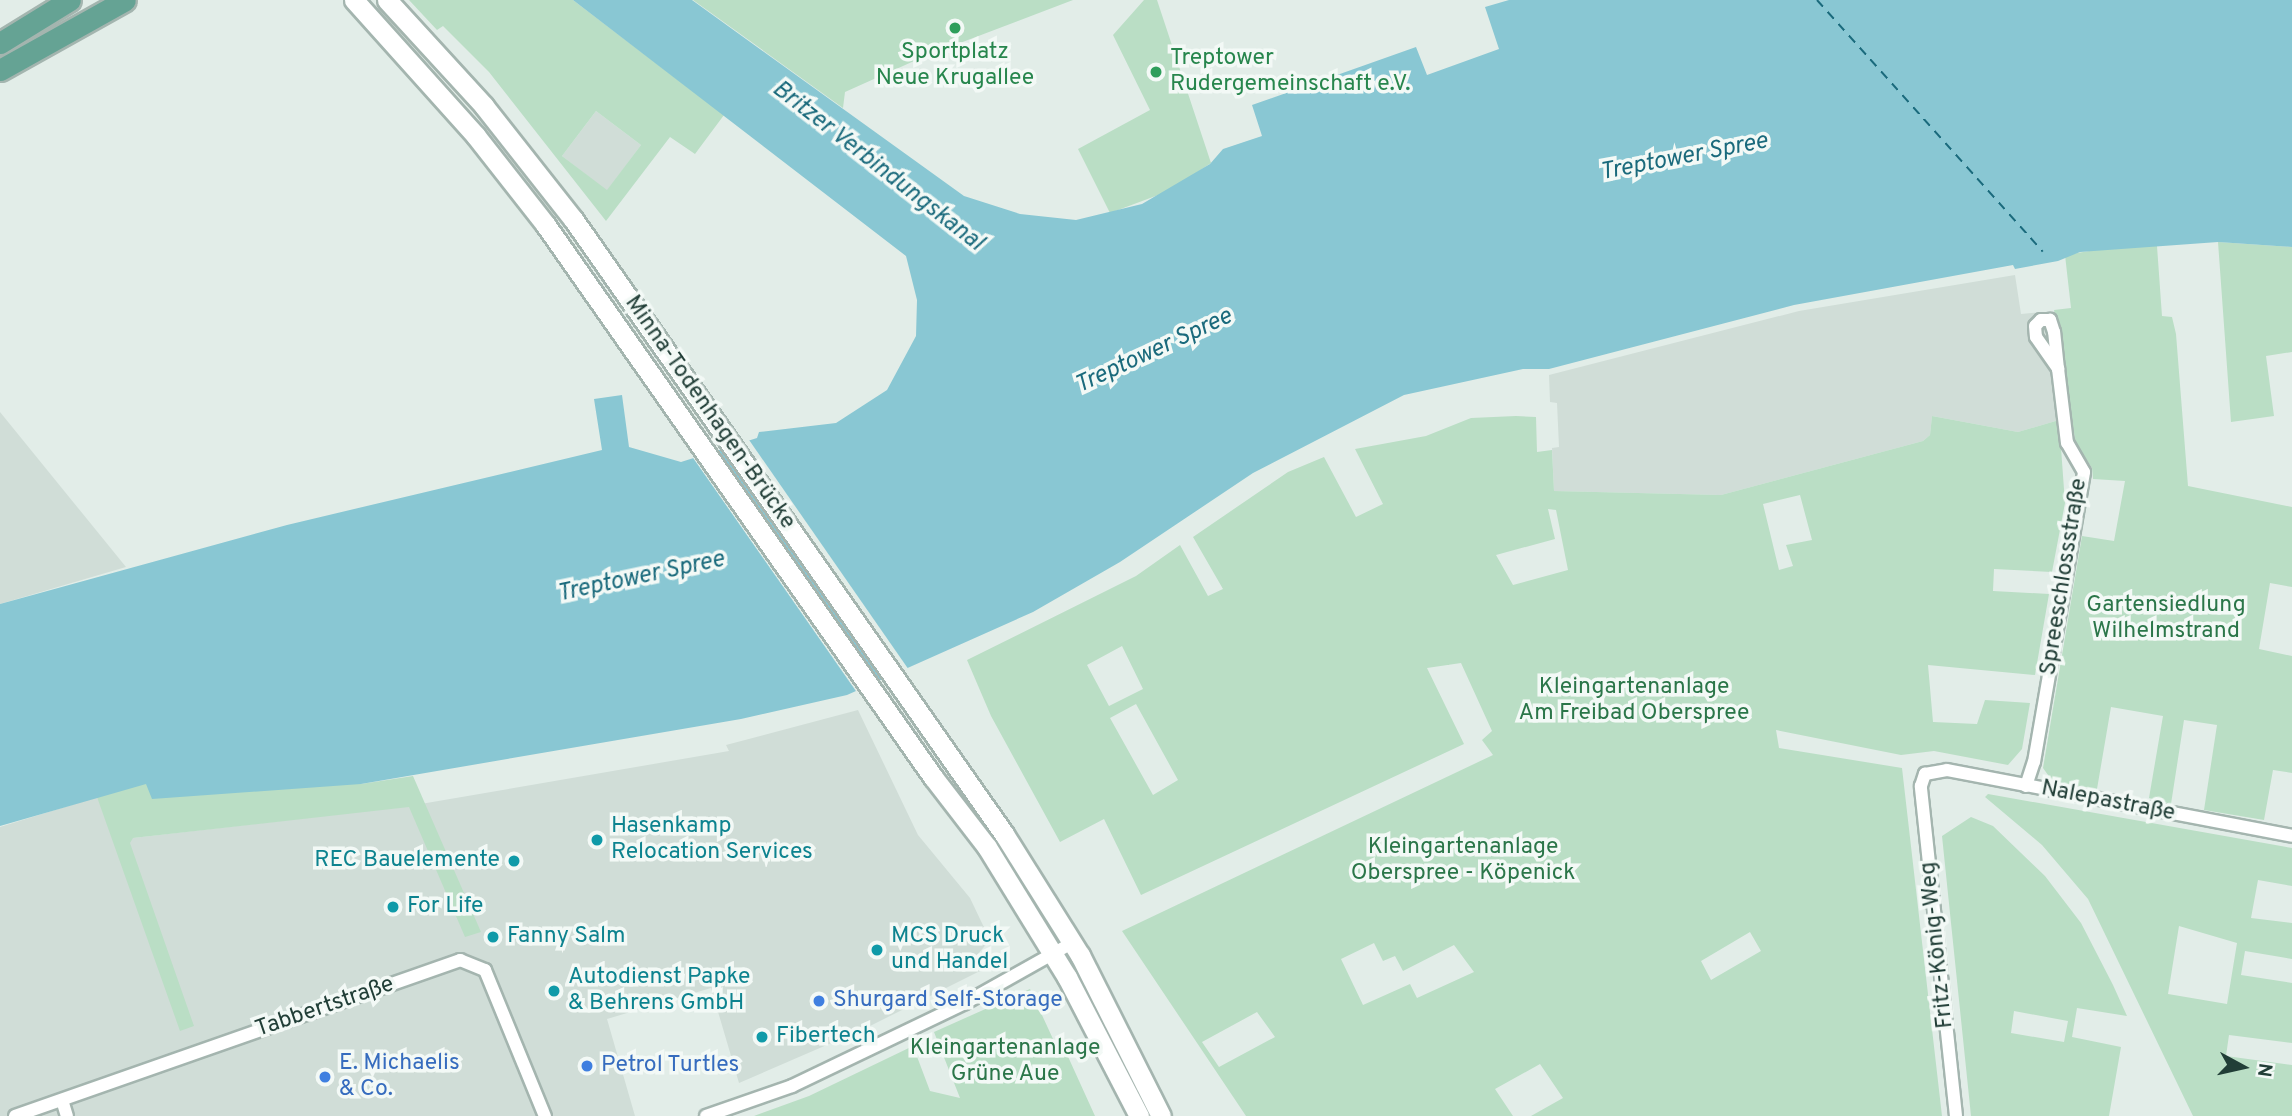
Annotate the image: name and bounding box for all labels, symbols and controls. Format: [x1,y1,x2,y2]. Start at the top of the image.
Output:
marker: Sportplatz Neue Krugallee [947,20,963,36]
place label: Sportplatz Neue Krugallee [876,39,1034,93]
place label: Treptower Rudergemeinschaft e.V. [1170,45,1410,99]
marker: Treptower Rudergemeinschaft e.V. [1148,64,1164,80]
water label: Britzer Verbindungskanal [765,75,989,259]
water label: Treptower Spree [1598,128,1770,188]
street label: Minna-Todenhagen-Brücke [618,291,800,535]
water label: Treptower Spree [1071,303,1237,401]
street label: Spreeschlossstraße [2036,476,2094,678]
water label: Treptower Spree [555,546,727,610]
park label: Gartensiedlung Wilhelmstrand [2086,592,2246,646]
park label: Kleingartenanlage Am Freibad Oberspree [1519,674,1749,728]
street label: Nalepastraße [2039,776,2177,828]
place label: Hasenkamp Relocation Services [611,813,813,867]
marker: Hasenkamp Relocation Services [589,832,605,848]
park label: Kleingartenanlage Oberspree - Köpenick [1351,834,1575,888]
place label: REC Bauelemente [314,847,500,875]
marker: REC Bauelemente [506,853,522,869]
street label: Fritz-König-Weg [1916,860,1960,1030]
place label: For Life [407,893,483,921]
marker: For Life [385,899,401,915]
place label: Fanny Salm [507,923,626,951]
place label: MCS Druck und Handel [891,923,1008,977]
marker: Fanny Salm [485,929,501,945]
marker: MCS Druck und Handel [869,942,885,958]
place label: Autodienst Papke & Behrens GmbH [568,964,750,1018]
street label: Tabbertstraße [252,971,398,1045]
marker: Autodienst Papke & Behrens GmbH [546,983,562,999]
place label: Shurgard Self-Storage [833,987,1063,1015]
marker: Shurgard Self-Storage [811,993,827,1009]
place label: Fibertech [776,1023,876,1051]
marker: Fibertech [754,1029,770,1045]
north arrow [2208,1032,2278,1102]
park label: Kleingartenanlage Grüne Aue [910,1035,1100,1089]
place label: E. Michaelis & Co. [339,1050,460,1104]
place label: Petrol Turtles [601,1052,740,1080]
marker: Petrol Turtles [579,1058,595,1074]
text: N [2251,1061,2277,1078]
marker: E. Michaelis & Co. [317,1069,333,1085]

